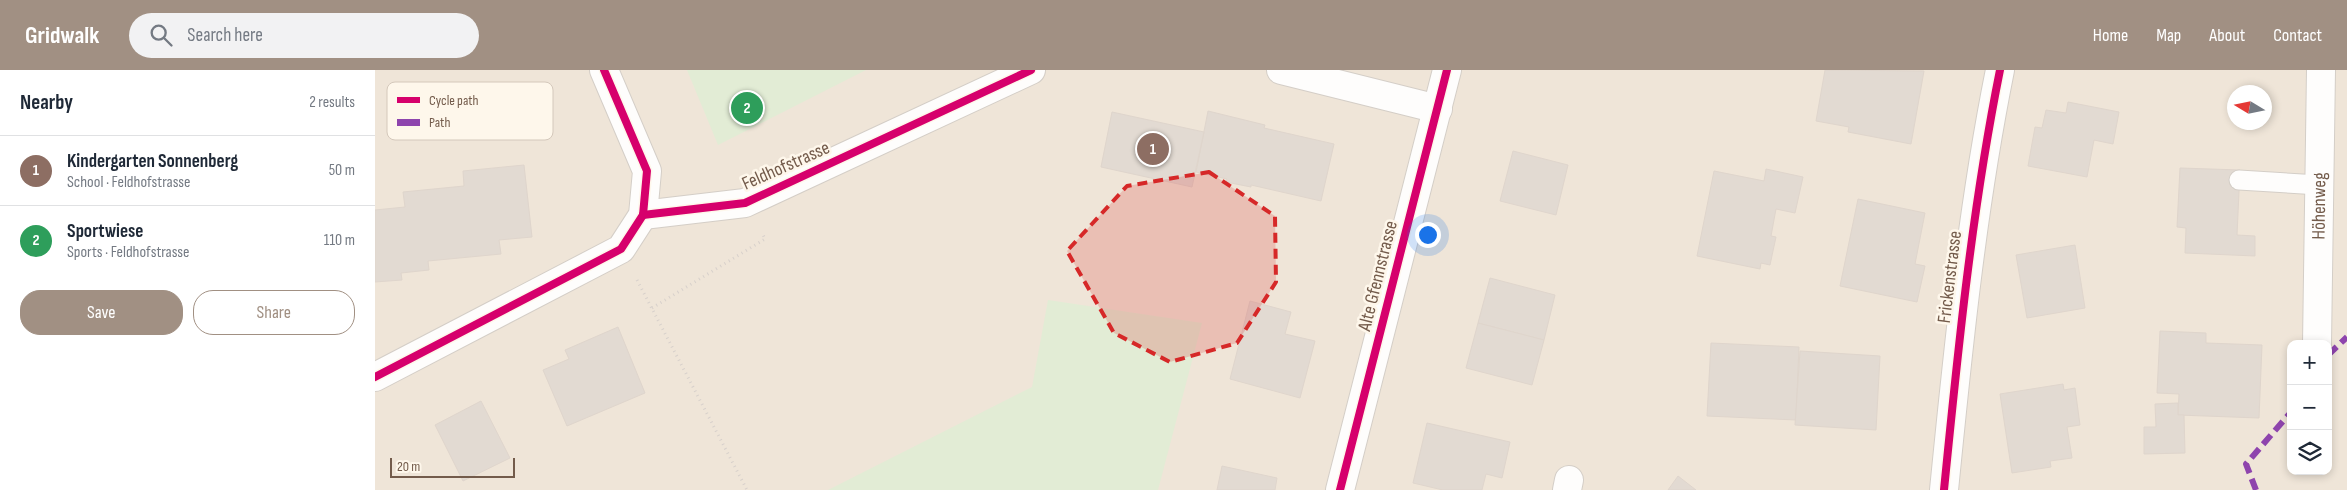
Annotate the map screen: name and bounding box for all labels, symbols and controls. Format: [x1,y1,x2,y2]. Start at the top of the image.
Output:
search box [129,13,479,58]
text: Gridwalk [25,21,99,50]
icon: search [147,21,175,49]
text: Search here [187,24,263,47]
text: Home [2093,25,2128,46]
text: Map [2156,25,2181,46]
text: About [2209,25,2245,46]
text: Contact [2273,25,2322,46]
legend [387,82,553,140]
north arrow [2227,85,2272,130]
pin: 2 [731,89,763,127]
text: Nearby [20,90,73,115]
text: Cycle path [429,92,479,109]
text: 2 results [309,93,355,112]
text: Path [429,114,450,131]
pin: 1 [1137,130,1169,168]
street label: Feldhofstrasse [739,136,833,196]
text: Kindergarten Sonnenberg [67,150,238,173]
text: 1 [33,161,39,180]
text: 50 m [329,161,355,180]
street label: Höhenweg [2307,172,2331,240]
text: School · Feldhofstrasse [67,173,190,192]
street label: Alte Gfennstrasse [1353,218,1403,335]
text: Sportwiese [67,220,143,243]
your location [1415,222,1441,248]
street label: Frickenstrasse [1933,230,1967,324]
text: 2 [32,231,40,250]
text: 110 m [324,231,355,250]
text: Sports · Feldhofstrasse [67,243,190,262]
button: Save [20,290,183,335]
button: Share [193,290,355,335]
map controls [2287,340,2332,475]
button: + [2287,340,2332,385]
button: − [2287,385,2332,430]
button: layers [2287,430,2332,475]
scale bar [390,455,515,478]
text: 20 m [397,458,420,475]

